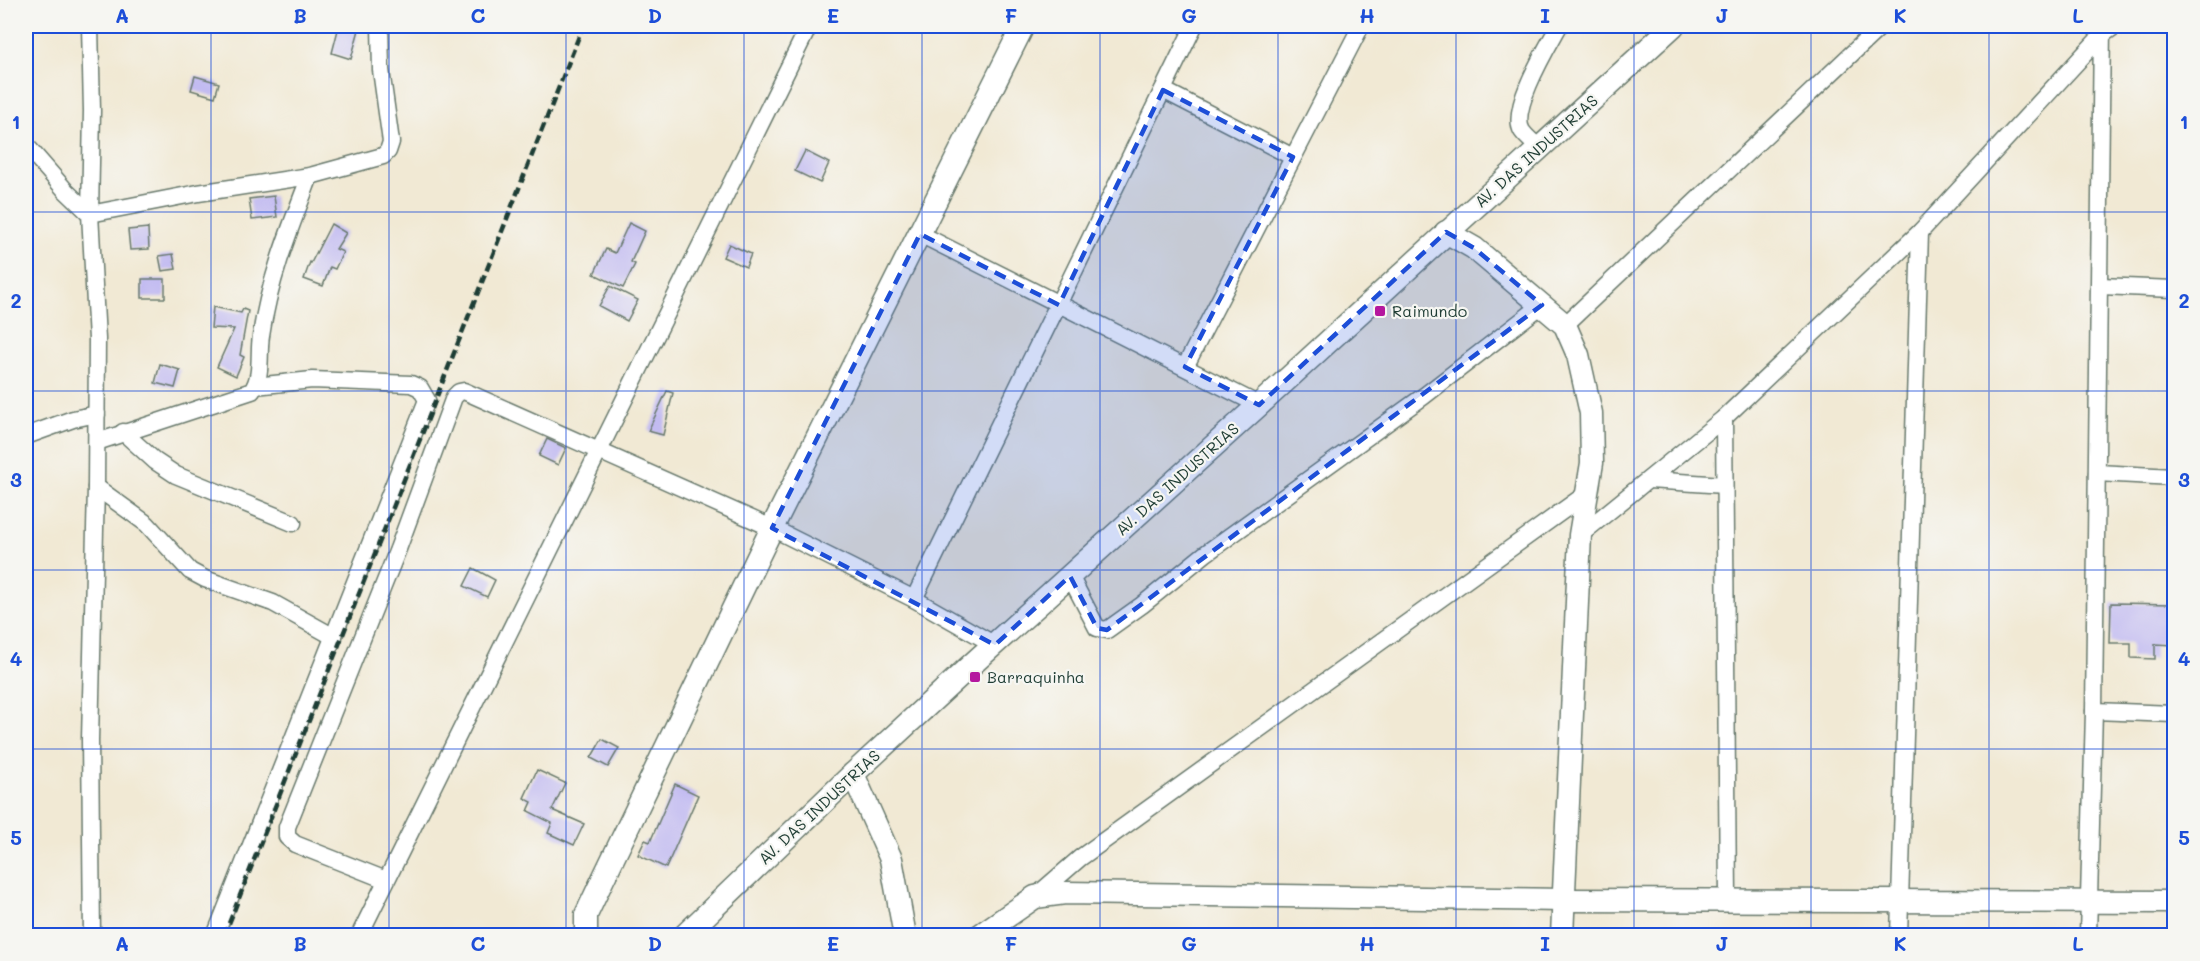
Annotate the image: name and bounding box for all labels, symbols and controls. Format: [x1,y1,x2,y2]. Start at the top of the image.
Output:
text: A [115,2,129,28]
text: B [293,2,307,28]
text: C [471,2,486,28]
text: D [648,2,662,28]
text: E [827,2,839,28]
text: F [1005,2,1018,28]
text: G [1181,2,1197,28]
text: H [1359,2,1375,28]
text: I [1540,2,1550,28]
text: J [1715,2,1729,28]
text: K [1893,2,1907,28]
text: L [2072,2,2084,28]
street label: AV. DAS INDUSTRIAS [1470,90,1602,212]
text: 1 [12,108,20,134]
text: 1 [2180,108,2188,134]
text: 2 [10,287,22,313]
text: 2 [2178,287,2190,313]
place label: Raimundo [1392,300,1467,321]
marker: Raimundo [1373,304,1387,318]
street label: AV. DAS INDUSTRIAS [1111,418,1243,540]
text: 3 [10,466,22,492]
text: 3 [2178,466,2190,492]
text: 4 [10,645,23,671]
text: 4 [2178,645,2191,671]
place label: Barraquinha [987,666,1085,687]
marker: Barraquinha [968,670,982,684]
street label: AV. DAS INDUSTRIAS [753,745,884,869]
text: 5 [10,824,22,850]
text: 5 [2178,824,2190,850]
text: A [115,930,129,956]
text: B [293,930,307,956]
text: C [471,930,486,956]
text: D [648,930,662,956]
text: E [827,930,839,956]
text: F [1005,930,1018,956]
text: G [1181,930,1197,956]
text: H [1359,930,1375,956]
text: I [1540,930,1550,956]
text: J [1715,930,1729,956]
text: K [1893,930,1907,956]
text: L [2072,930,2084,956]

